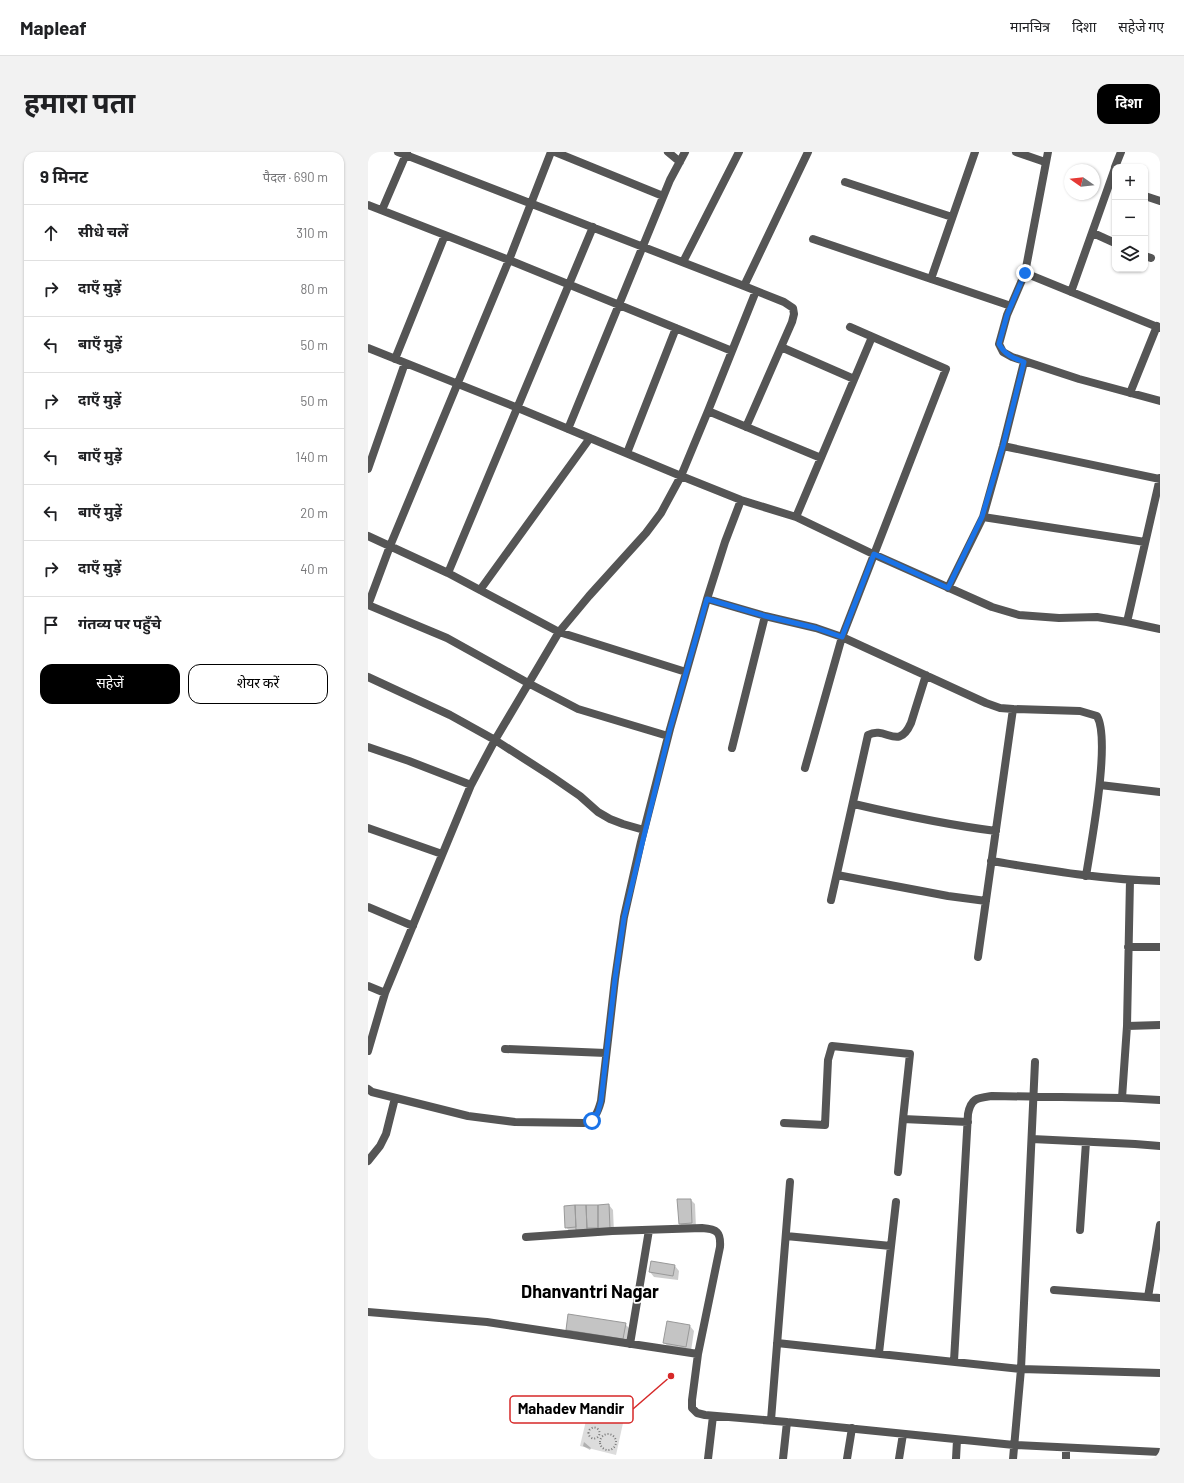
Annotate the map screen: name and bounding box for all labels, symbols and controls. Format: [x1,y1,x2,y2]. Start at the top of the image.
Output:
text: Mapleaf [20,16,87,39]
text: मानचित्र [1010,18,1050,35]
text: दिशा [1072,18,1096,35]
text: सहेजे गए [1118,18,1164,35]
button: दिशा [1097,84,1160,124]
text: हमारा पता [24,85,135,119]
north arrow [1064,164,1100,200]
map controls [1112,164,1148,272]
button: + [1112,164,1148,200]
text: 9 मिनट [40,166,88,186]
text: पैदल · 690 m [263,169,328,185]
button: − [1112,200,1148,236]
icon: ahead [40,222,62,244]
text: सीधे चलें [78,222,128,240]
text: 310 m [296,225,328,241]
button: layers [1112,236,1148,272]
route end [1016,264,1034,282]
icon: right [40,278,62,300]
text: दाएँ मुड़ें [78,278,121,296]
text: 80 m [301,281,328,297]
icon: left [40,334,62,356]
text: बाएँ मुड़ें [78,334,122,352]
text: 50 m [301,337,328,353]
icon: right [40,390,62,412]
text: दाएँ मुड़ें [78,390,121,408]
text: 50 m [301,393,328,409]
icon: left [40,446,62,468]
text: बाएँ मुड़ें [78,446,122,464]
text: 140 m [296,449,328,465]
icon: left [40,502,62,524]
text: बाएँ मुड़ें [78,502,122,520]
text: 20 m [300,505,328,521]
icon: right [40,558,62,580]
text: दाएँ मुड़ें [78,558,121,576]
text: 40 m [300,561,328,577]
icon: arrive [40,614,62,636]
text: गंतव्य पर पहुँचे [78,614,161,632]
button: सहेजें [40,664,180,704]
button: शेयर करें [188,664,328,704]
route start [583,1112,601,1130]
district label: Dhanvantri Nagar [521,1280,659,1302]
callout: Mahadev Mandir [510,1396,633,1423]
text: Mahadev Mandir [518,1399,625,1417]

